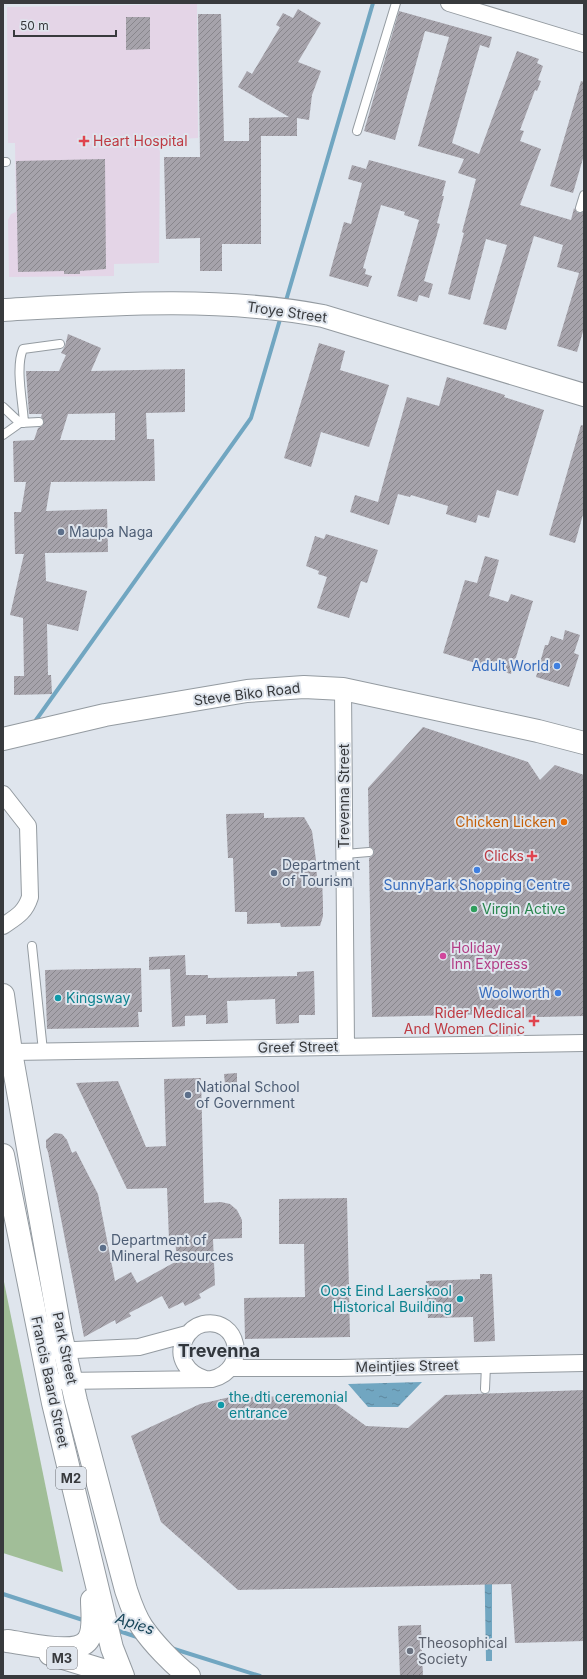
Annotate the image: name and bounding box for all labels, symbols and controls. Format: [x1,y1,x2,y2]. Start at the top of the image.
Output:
scale bar [14,12,116,38]
text: 50 m [20,18,49,33]
place label: Heart Hospital [93,132,188,149]
marker: Heart Hospital [78,135,90,147]
street label: Troye Street [246,297,329,326]
place label: Maupa Naga [69,523,153,540]
marker: Maupa Naga [56,527,66,537]
place label: Adult World [471,657,549,674]
marker: Adult World [552,661,562,671]
street label: Steve Biko Road [193,679,301,708]
street label: Trevenna Street [335,743,352,848]
place label: Chicken Licken [455,813,556,830]
marker: Chicken Licken [559,817,569,827]
place label: Clicks [484,847,524,864]
marker: Clicks [527,851,537,861]
place label: Department of Tourism [282,856,361,889]
marker: SunnyPark Shopping Centre [472,865,482,875]
marker: Department of Tourism [269,868,279,878]
place label: SunnyPark Shopping Centre [384,876,570,893]
place label: Virgin Active [482,900,566,917]
marker: Virgin Active [469,904,479,914]
place label: Holiday Inn Express [451,939,528,972]
marker: Holiday Inn Express [438,951,448,961]
place label: Woolworth [479,984,550,1001]
marker: Woolworth [553,988,563,998]
place label: Kingsway [66,989,130,1006]
marker: Kingsway [53,993,63,1003]
place label: Rider Medical And Women Clinic [404,1004,525,1037]
marker: Rider Medical And Women Clinic [528,1015,540,1027]
street label: Greef Street [258,1037,339,1056]
place label: National School of Government [196,1078,300,1111]
marker: National School of Government [183,1090,193,1100]
place label: Department of Mineral Resources [111,1231,234,1264]
marker: Department of Mineral Resources [98,1243,108,1253]
place label: Oost Eind Laerskool Historical Building [320,1282,452,1315]
marker: Oost Eind Laerskool Historical Building [455,1294,465,1304]
street label: Park Street [50,1310,82,1386]
street label: Francis Baard Street [28,1315,73,1450]
district label: Trevenna [178,1340,260,1361]
street label: Meintjies Street [355,1356,459,1375]
place label: the dti ceremonial entrance [229,1388,348,1421]
marker: the dti ceremonial entrance [216,1400,226,1410]
road number: M2 [56,1467,86,1489]
water label: Apies [112,1608,157,1639]
place label: Theosophical Society [418,1634,507,1667]
marker: Theosophical Society [405,1646,415,1656]
road number: M3 [47,1647,77,1669]

